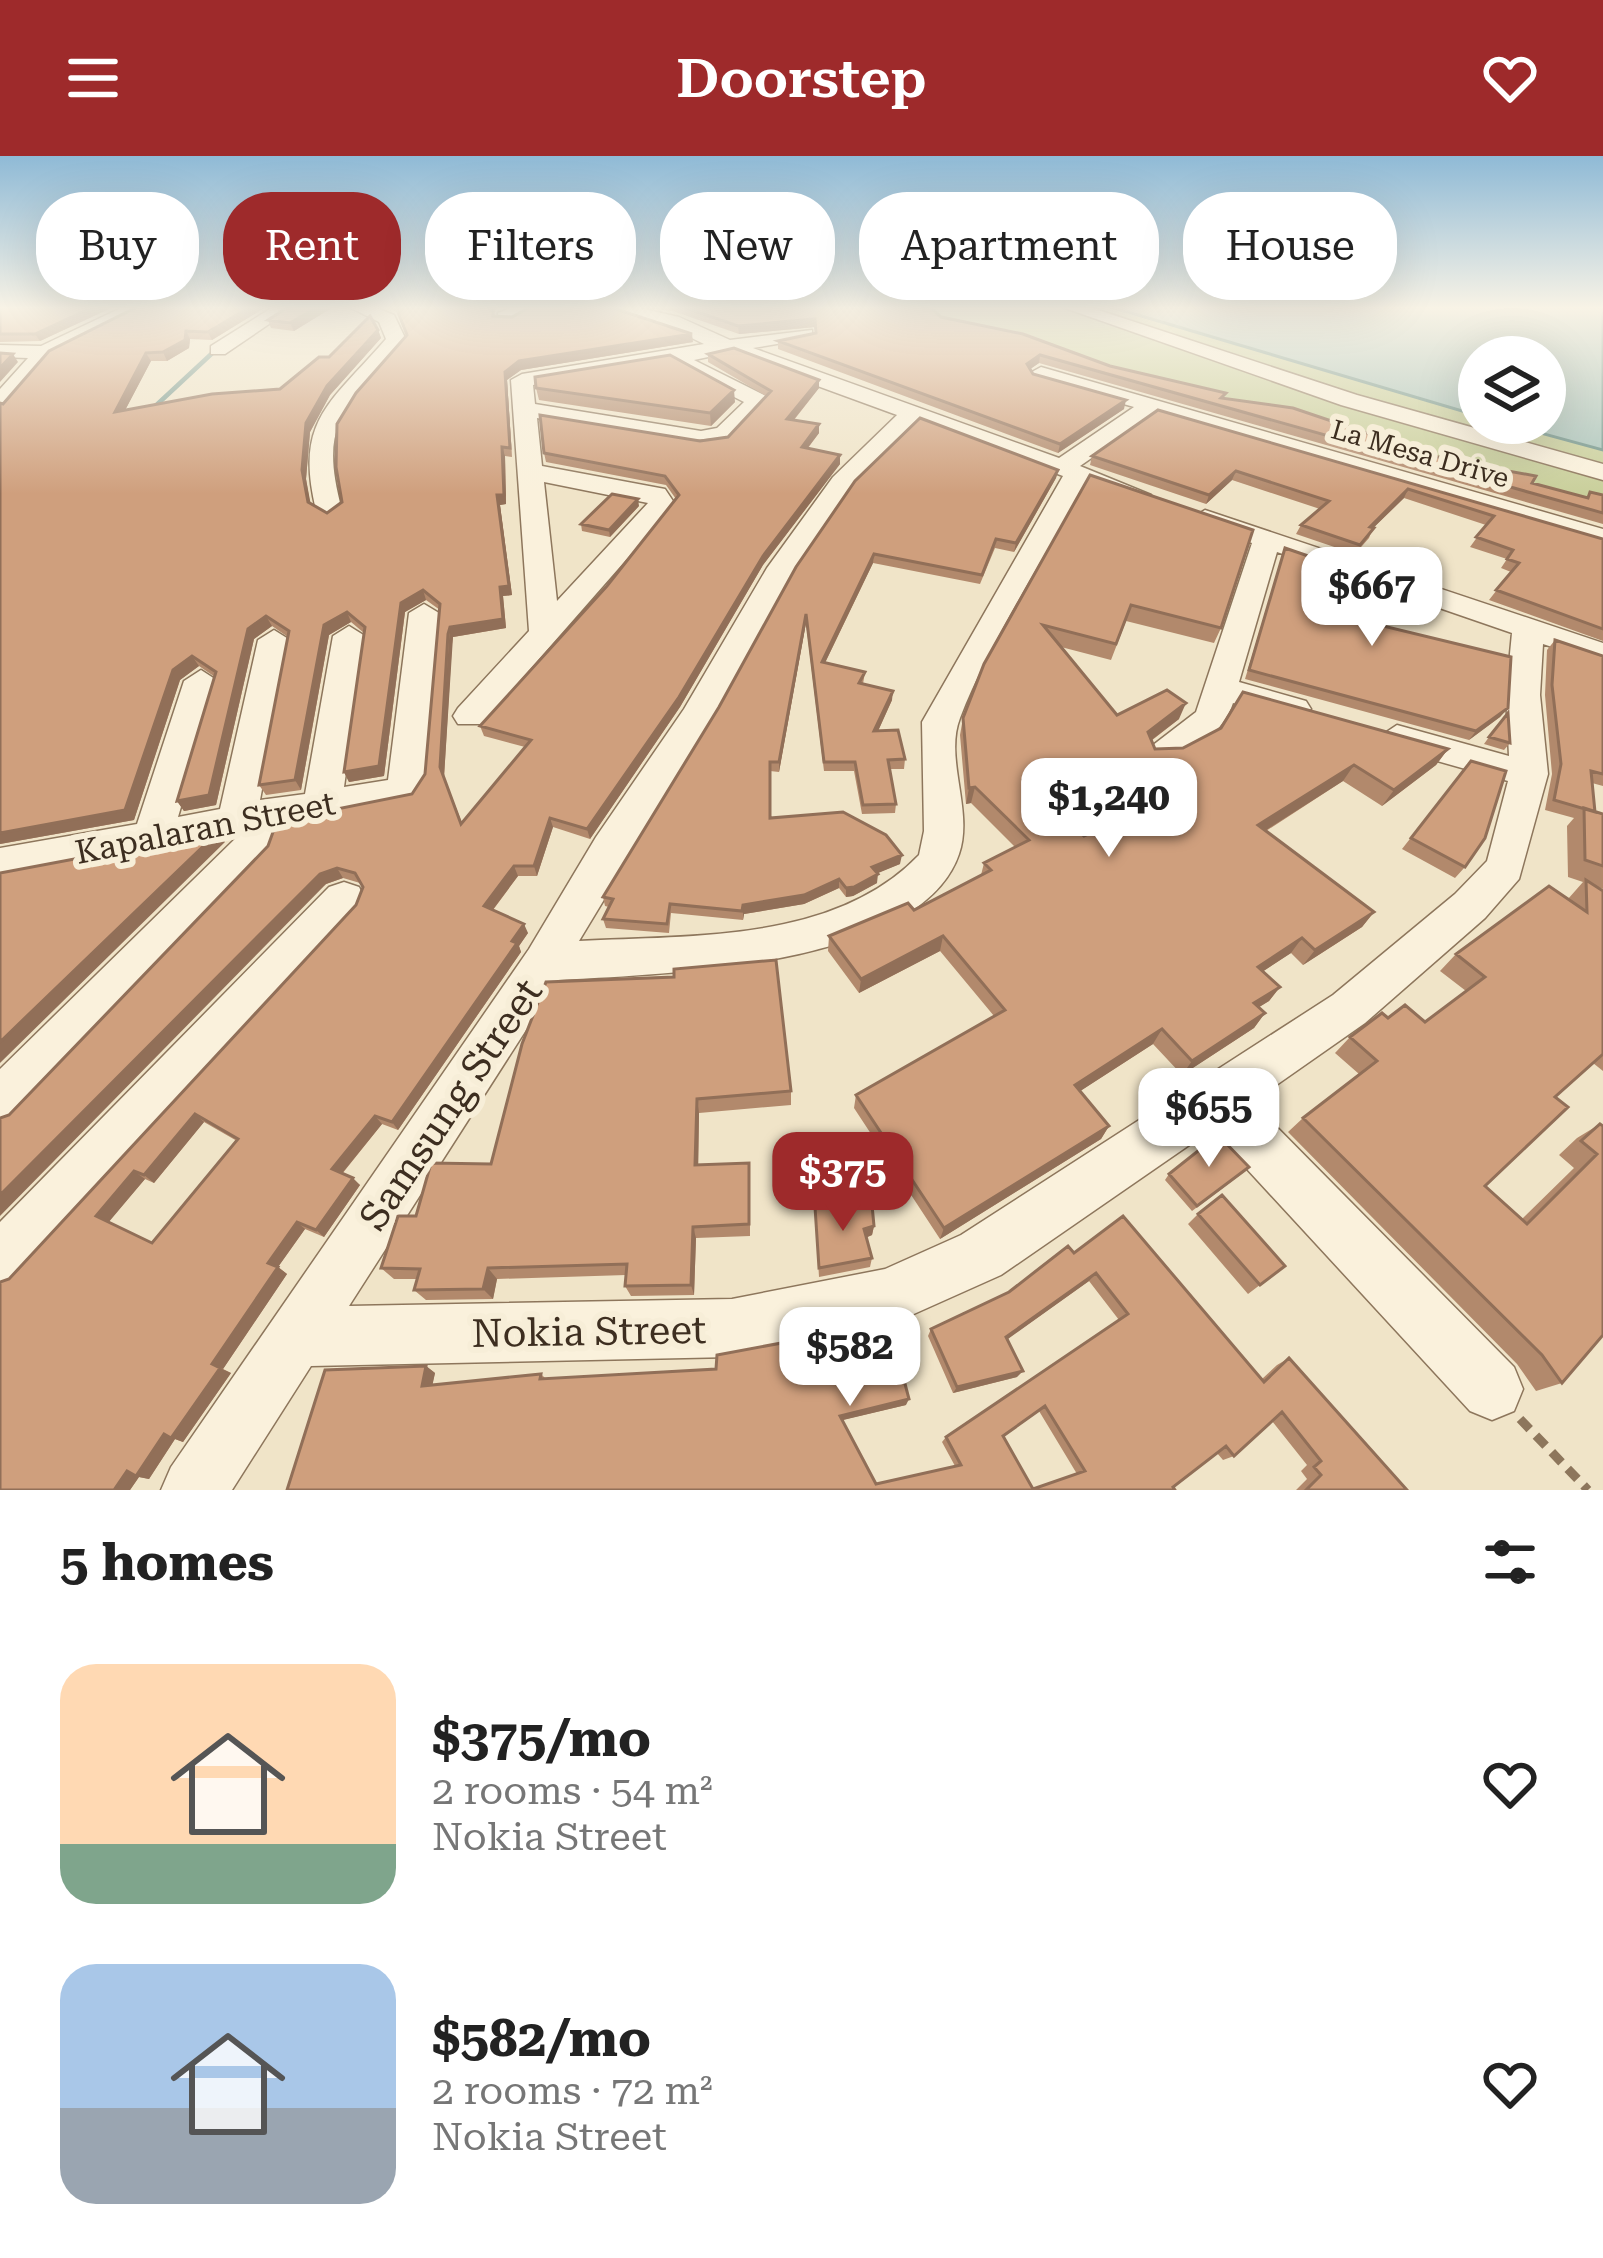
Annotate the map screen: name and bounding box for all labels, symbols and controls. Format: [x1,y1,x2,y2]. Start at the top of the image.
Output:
icon: menu [60,45,126,111]
icon: heart [1477,45,1543,111]
text: Doorstep [676,47,927,110]
chip: Buy [36,192,199,300]
chip: Rent [223,192,401,300]
chip: Filters [425,192,636,300]
chip: New [660,192,835,300]
chip: Apartment [859,192,1159,300]
chip: House [1183,192,1397,300]
map controls [1458,336,1566,444]
button: layers [1458,336,1566,444]
street label: La Mesa Drive [1327,413,1513,495]
pin: $667 [1301,547,1443,649]
text: $667 [1328,563,1416,609]
pin: $1,240 [1011,758,1207,860]
text: $1,240 [1048,774,1170,820]
street label: Kapalaran Street [72,783,338,872]
street label: Samsung Street [350,970,552,1239]
pin: $655 [1138,1068,1280,1170]
text: $655 [1165,1084,1253,1130]
pin: $375 [772,1132,914,1234]
text: $375 [799,1148,887,1194]
street label: Nokia Street [471,1307,707,1357]
pin: $582 [779,1307,921,1409]
text: $582 [806,1323,894,1369]
icon: filters [1477,1529,1543,1595]
text: 5 homes [60,1533,274,1592]
text: $375/mo [432,1709,651,1768]
icon: home [156,1712,300,1856]
icon: heart [1477,1751,1543,1817]
text: 2 rooms · 54 m² [432,1768,713,1814]
text: Nokia Street [432,1814,667,1860]
text: $582/mo [432,2009,651,2068]
icon: home [156,2012,300,2156]
icon: heart [1477,2051,1543,2117]
text: 2 rooms · 72 m² [432,2068,713,2114]
text: Nokia Street [432,2114,667,2160]

